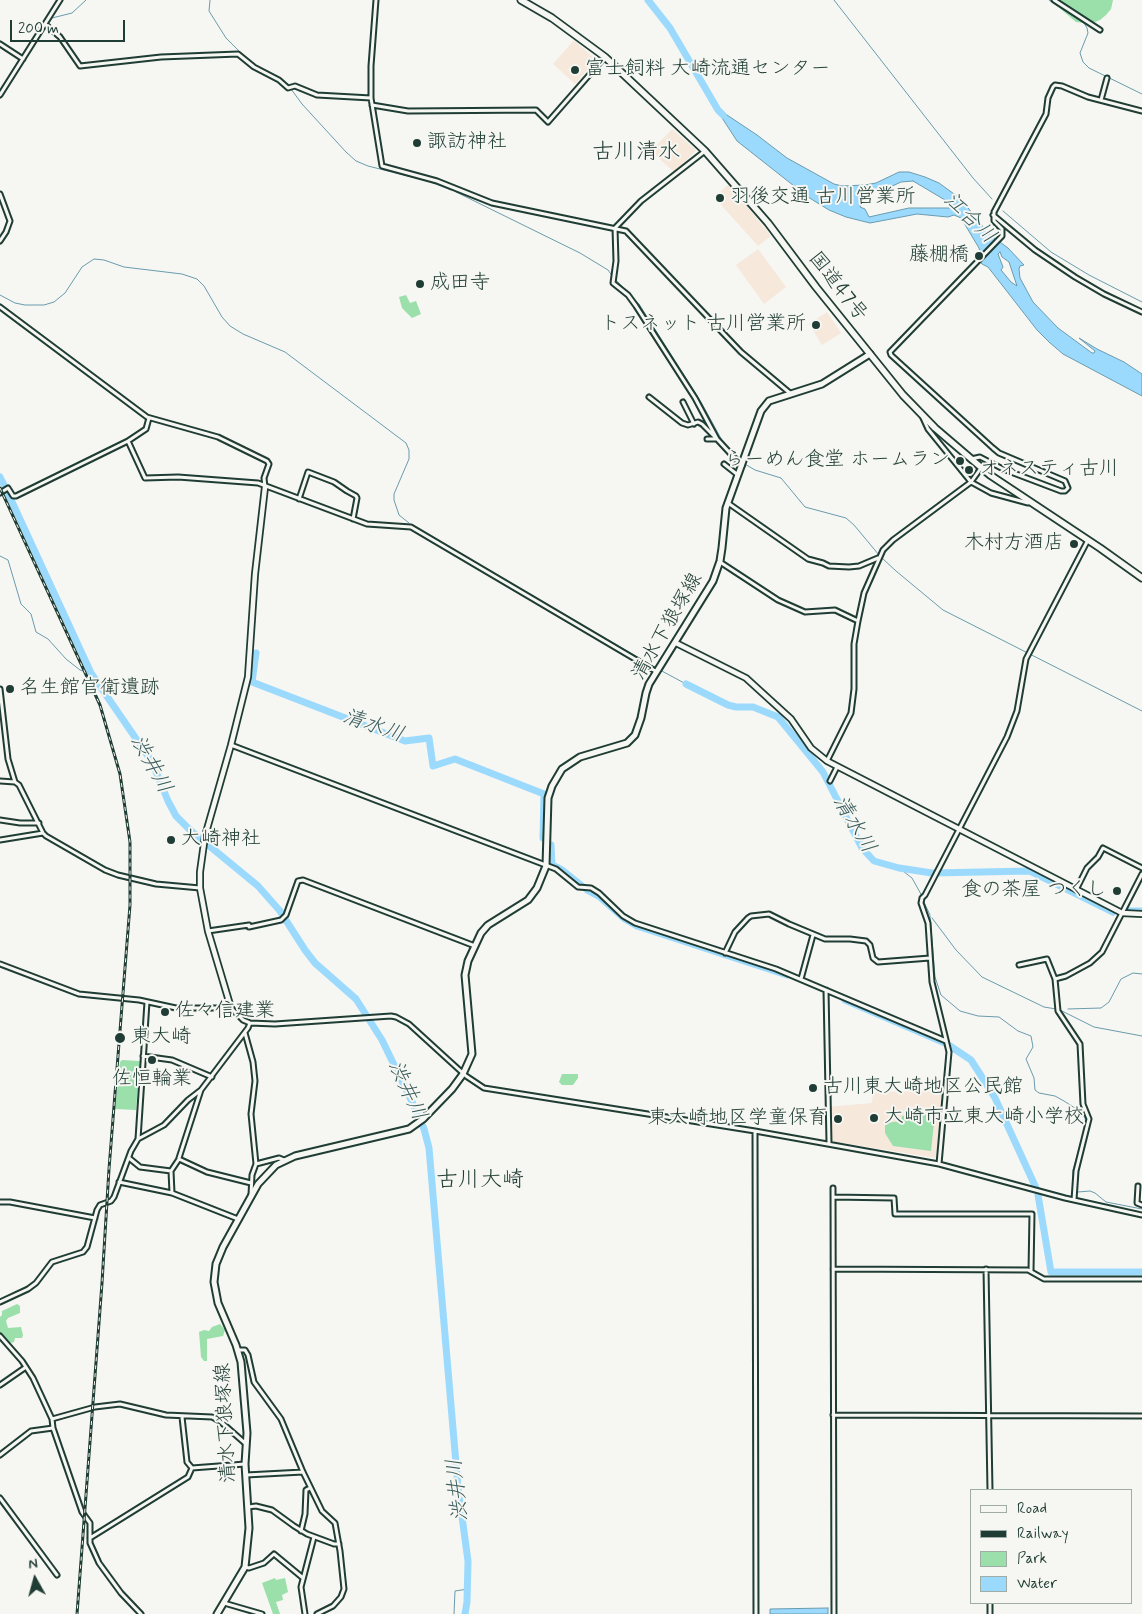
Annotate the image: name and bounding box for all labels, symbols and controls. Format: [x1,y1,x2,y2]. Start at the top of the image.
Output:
scale bar [12,10,128,42]
text: 200 m [18,19,59,39]
place label: 富士飼料 大崎流通センター [585,58,830,82]
marker: 富士飼料 大崎流通センター [569,64,581,76]
place label: 諏訪神社 [427,131,507,155]
marker: 諏訪神社 [411,137,423,149]
district label: 古川清水 [592,140,680,166]
place label: 羽後交通 古川営業所 [730,186,915,210]
water label: 江合川 [938,188,1000,250]
marker: 羽後交通 古川営業所 [714,192,726,204]
place label: 藤棚橋 [909,244,969,268]
street label: 国道47号 [802,247,872,327]
marker: 藤棚橋 [973,250,985,262]
place label: 成田寺 [430,272,490,296]
marker: 成田寺 [414,278,426,290]
place label: トスネット 古川営業所 [601,313,806,337]
marker: トスネット 古川営業所 [810,319,822,331]
place label: らーめん食堂 ホームラン [725,449,950,473]
marker: らーめん食堂 ホームラン [954,455,966,467]
place label: オネスティ古川 [979,458,1119,482]
marker: オネスティ古川 [963,464,975,476]
place label: 木村方酒店 [964,532,1064,556]
marker: 木村方酒店 [1068,538,1080,550]
street label: 清水下狼塚線 [628,569,708,685]
place label: 名生館官衛遺跡 [20,677,160,701]
marker: 名生館官衛遺跡 [4,683,16,695]
water label: 清水川 [339,705,407,749]
water label: 渋井川 [124,731,176,799]
water label: 清水川 [826,792,880,858]
place label: 大崎神社 [181,828,261,852]
marker: 大崎神社 [165,834,177,846]
place label: 食の茶屋 つくし [962,879,1107,903]
marker: 食の茶屋 つくし [1111,885,1123,897]
place label: 佐々信建業 [175,1000,275,1024]
marker: 佐々信建業 [159,1006,171,1018]
place label: 東大崎 [131,1026,191,1050]
marker: 東大崎 [113,1031,127,1045]
marker: 佐恒輪業 [146,1054,158,1066]
water label: 渋井川 [381,1057,431,1125]
place label: 佐恒輪業 [112,1068,192,1092]
place label: 古川東大崎地区公民館 [823,1076,1023,1100]
marker: 古川東大崎地区公民館 [807,1082,819,1094]
place label: 大崎市立東大崎小学校 [884,1106,1084,1130]
place label: 東大崎地区学童保育 [648,1107,828,1131]
marker: 大崎市立東大崎小学校 [868,1112,880,1124]
marker: 東大崎地区学童保育 [832,1113,844,1125]
district label: 古川大崎 [436,1168,524,1194]
street label: 清水下狼塚線 [212,1362,242,1484]
water label: 渋井川 [443,1457,475,1523]
legend [970,1489,1132,1604]
text: Road [1017,1499,1047,1519]
text: Railway [1017,1524,1069,1544]
text: Park [1017,1549,1047,1569]
north arrow [10,1554,60,1604]
text: N [27,1555,39,1574]
text: Water [1017,1574,1057,1594]

